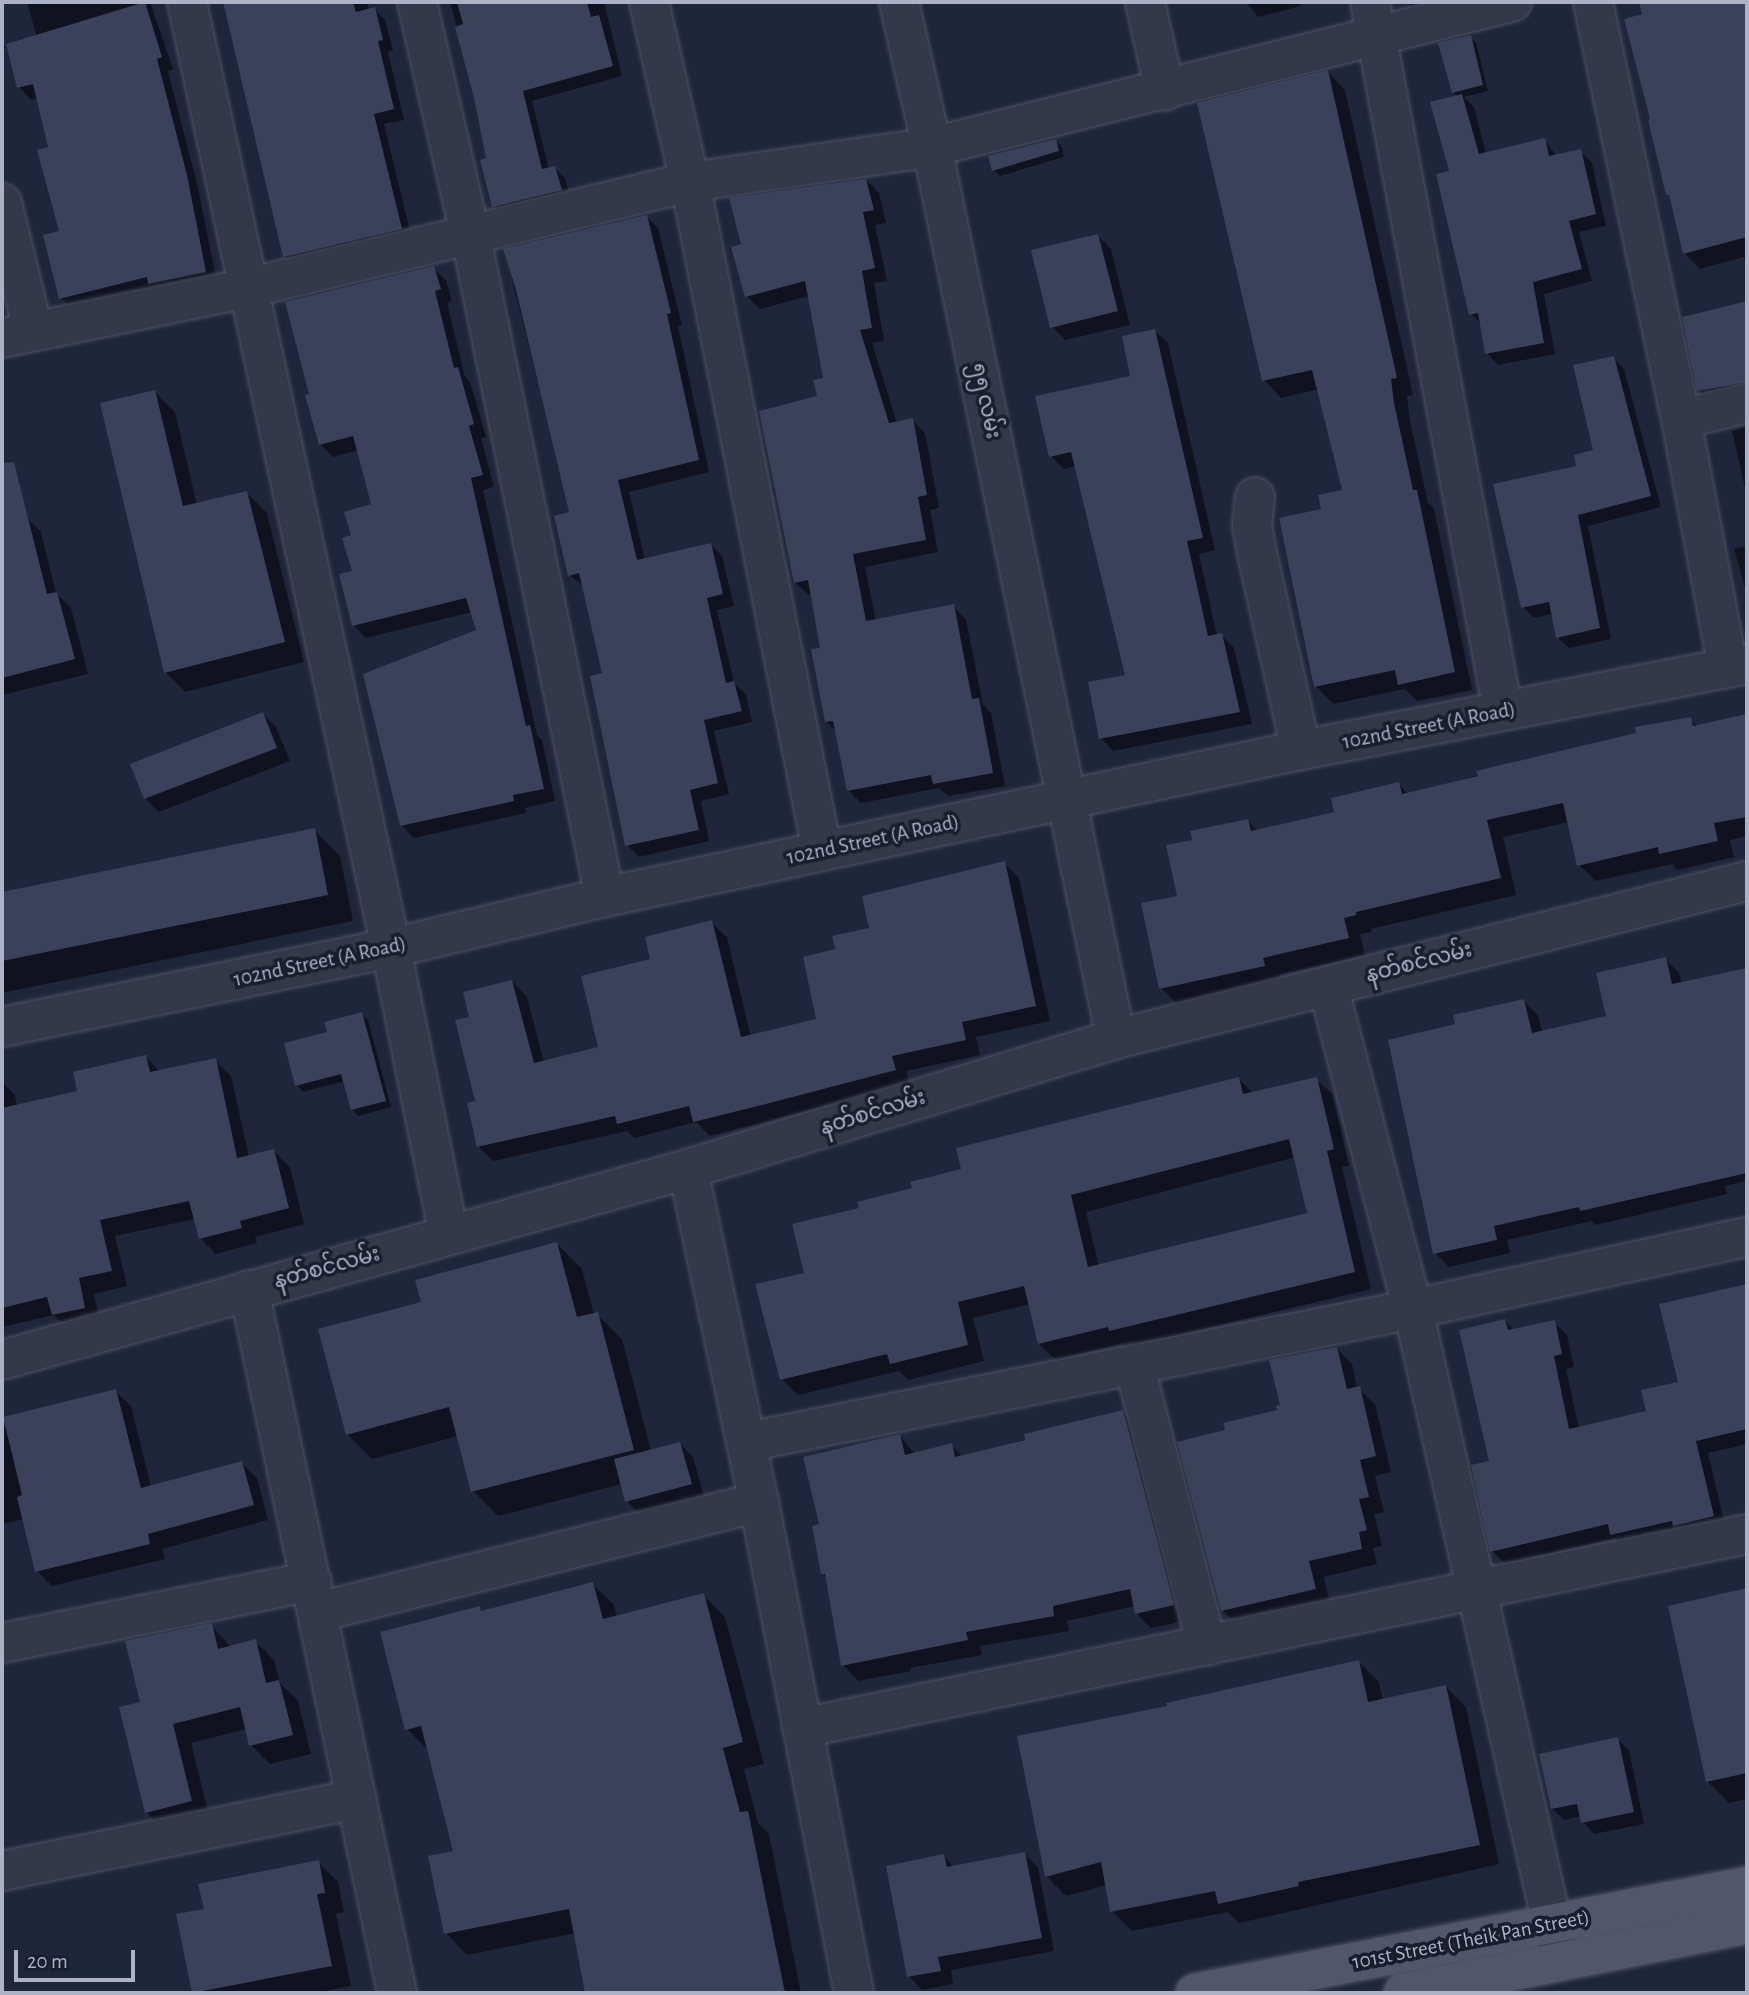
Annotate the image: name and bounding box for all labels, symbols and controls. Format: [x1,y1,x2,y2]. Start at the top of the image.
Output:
street label: ၅၅ လမ်း [965,361,1005,441]
street label: 102nd Street (A Road) [1340,697,1518,755]
street label: 102nd Street (A Road) [784,809,962,871]
street label: 102nd Street (A Road) [231,931,409,993]
street label: နတ်စင်လမ်း [1363,938,1475,988]
street label: နတ်စင်လမ်း [817,1085,929,1141]
street label: နတ်စင်လမ်း [271,1242,383,1294]
street label: 101st Street (Theik Pan Street) [1350,1905,1592,1975]
scale bar [18,1936,138,1980]
text: 20 m [27,1951,68,1972]

